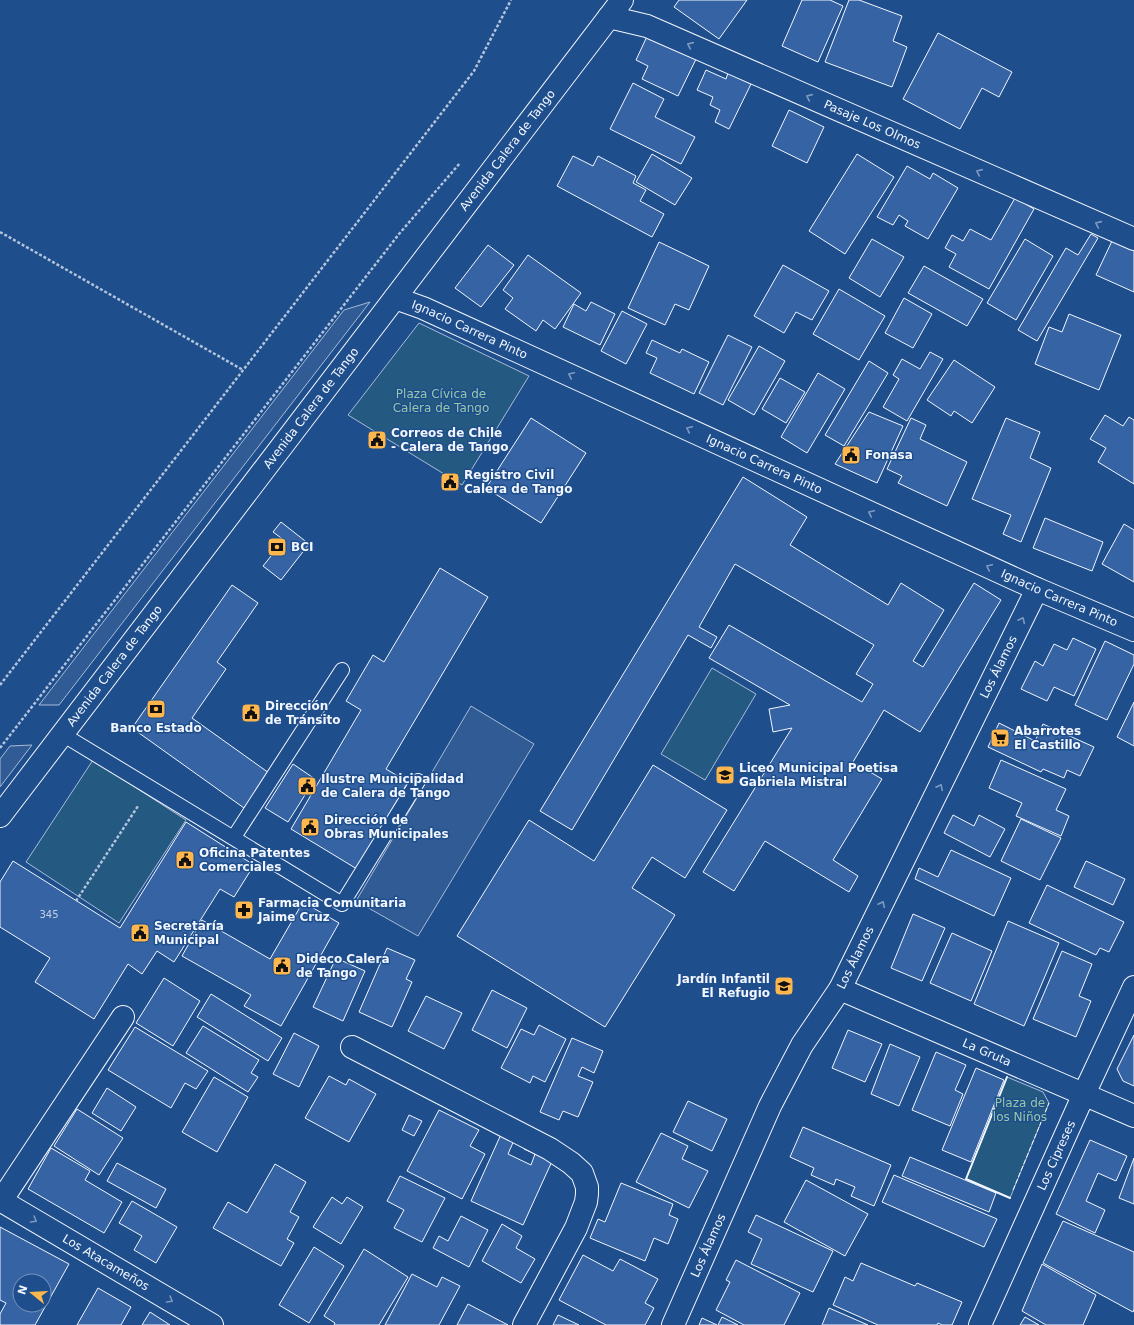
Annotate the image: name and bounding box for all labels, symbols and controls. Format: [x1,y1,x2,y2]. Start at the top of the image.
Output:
one-way arrow [686,42,694,50]
street label: Avenida Calera de Tango [457,87,558,214]
one-way arrow [805,94,813,102]
street label: Pasaje Los Olmos [822,97,923,152]
one-way arrow [976,168,983,176]
one-way arrow [1095,220,1102,228]
street label: Ignacio Carrera Pinto [410,297,530,362]
street label: Avenida Calera de Tango [260,345,362,471]
one-way arrow [568,372,575,380]
park label: Plaza Cívica de Calera de Tango [393,387,489,415]
place label: Correos de Chile - Calera de Tango [391,426,509,454]
one-way arrow [686,426,693,434]
public building icon: Correos de Chile - Calera de Tango [366,429,388,451]
street label: Ignacio Carrera Pinto [704,432,824,497]
public building icon: Fonasa [840,444,862,466]
place label: Fonasa [865,448,913,462]
place label: Registro Civil Calera de Tango [464,468,572,496]
public building icon: Registro Civil Calera de Tango [439,471,461,493]
one-way arrow [868,509,875,517]
bank icon: BCI [266,536,288,558]
place label: BCI [291,540,313,554]
one-way arrow [986,563,993,571]
street label: Ignacio Carrera Pinto [999,566,1120,629]
street label: Avenida Calera de Tango [64,602,165,729]
one-way arrow [1017,617,1025,624]
street label: Los Álamos [977,633,1020,701]
bank icon: Banco Estado [145,698,167,720]
place label: Dirección de Tránsito [265,699,341,727]
public building icon: Dirección de Tránsito [240,702,262,724]
place label: Banco Estado [110,721,202,735]
place label: Abarrotes El Castillo [1014,724,1081,752]
supermarket icon: Abarrotes El Castillo [989,727,1011,749]
place label: Liceo Municipal Poetisa Gabriela Mistral [739,761,898,789]
school or university icon: Liceo Municipal Poetisa Gabriela Mistral [714,764,736,786]
place label: Ilustre Municipalidad de Calera de Tango [321,772,464,800]
public building icon: Ilustre Municipalidad de Calera de Tango [296,775,318,797]
one-way arrow [935,784,943,791]
place label: Dirección de Obras Municipales [324,813,449,841]
public building icon: Dirección de Obras Municipales [299,816,321,838]
place label: Oficina Patentes Comerciales [199,846,310,874]
public building icon: Oficina Patentes Comerciales [174,849,196,871]
place label: Farmacia Comunitaria Jaime Cruz [257,896,406,924]
pharmacy icon: Farmacia Comunitaria Jaime Cruz [233,899,255,921]
one-way arrow [877,900,885,908]
house number: 345 [39,909,59,920]
place label: Secretaría Municipal [154,919,224,947]
public building icon: Secretaría Municipal [129,922,151,944]
street label: Los Álamos [834,924,877,991]
place label: Dideco Calera de Tango [296,952,390,980]
public building icon: Dideco Calera de Tango [271,955,293,977]
place label: Jardín Infantil El Refugio [676,972,770,1000]
school or university icon: Jardín Infantil El Refugio [773,975,795,997]
street label: La Gruta [960,1036,1013,1069]
park label: Plaza de los Niños [993,1096,1047,1124]
street label: Los Cipreses [1035,1118,1078,1193]
street label: Los Álamos [688,1211,728,1279]
one-way arrow [30,1215,37,1222]
street label: Los Atacameños [60,1231,152,1293]
north arrow [12,1273,52,1313]
text: N [15,1284,31,1296]
one-way arrow [166,1295,173,1303]

